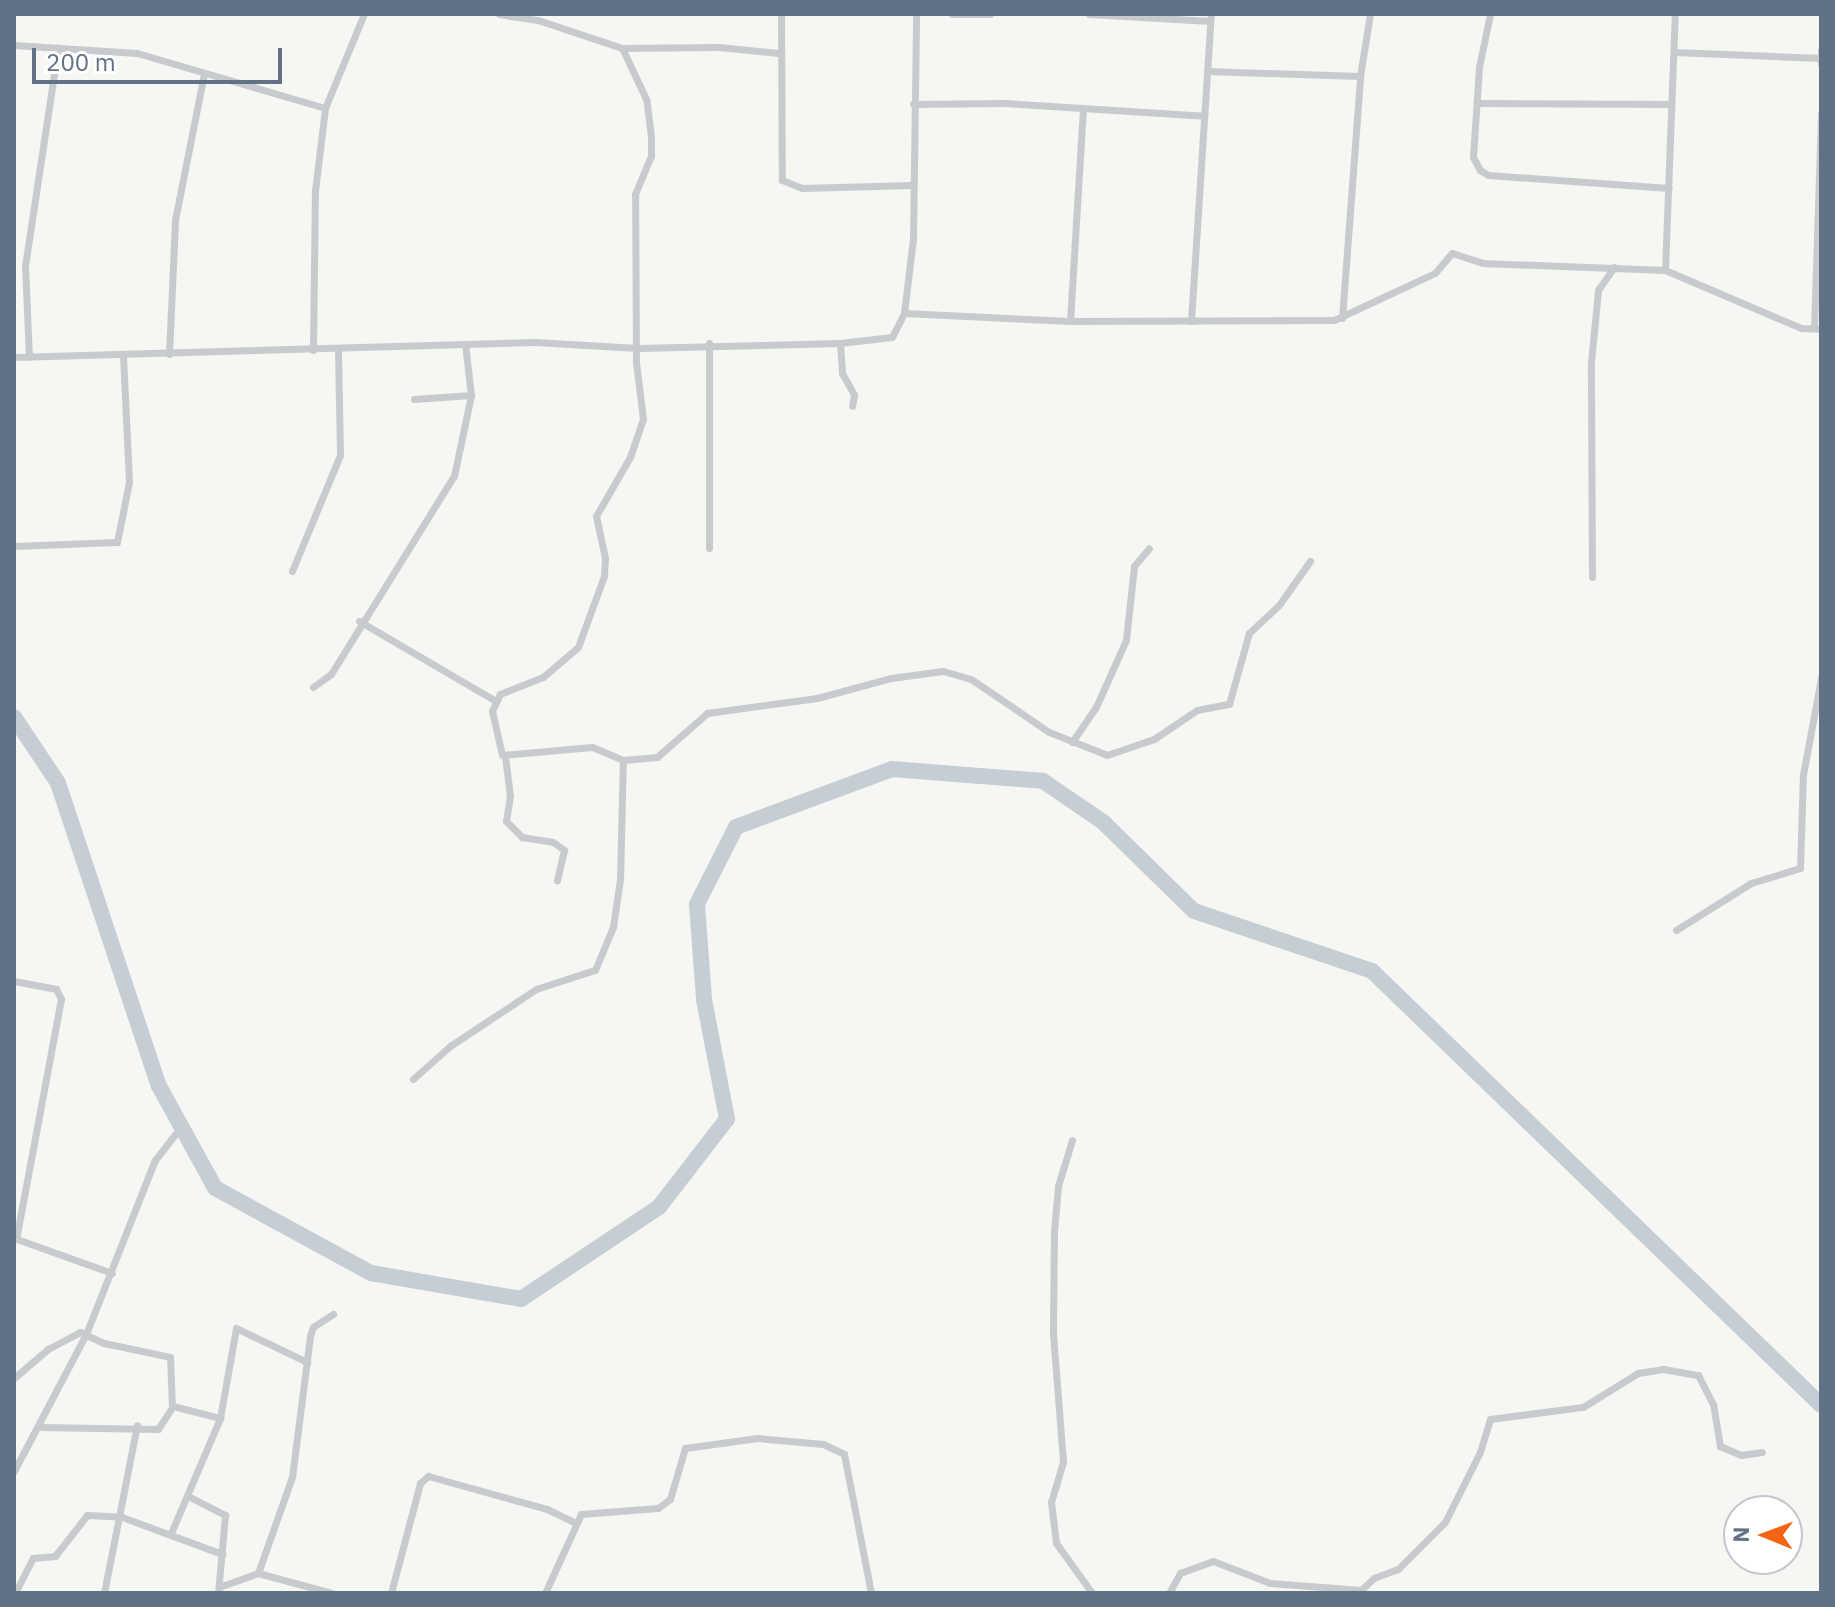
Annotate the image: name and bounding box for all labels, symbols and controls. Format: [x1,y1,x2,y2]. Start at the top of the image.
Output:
scale bar [36,32,286,82]
text: 200 m [46,46,116,78]
north arrow [1723,1495,1803,1575]
text: N [1726,1526,1755,1543]

